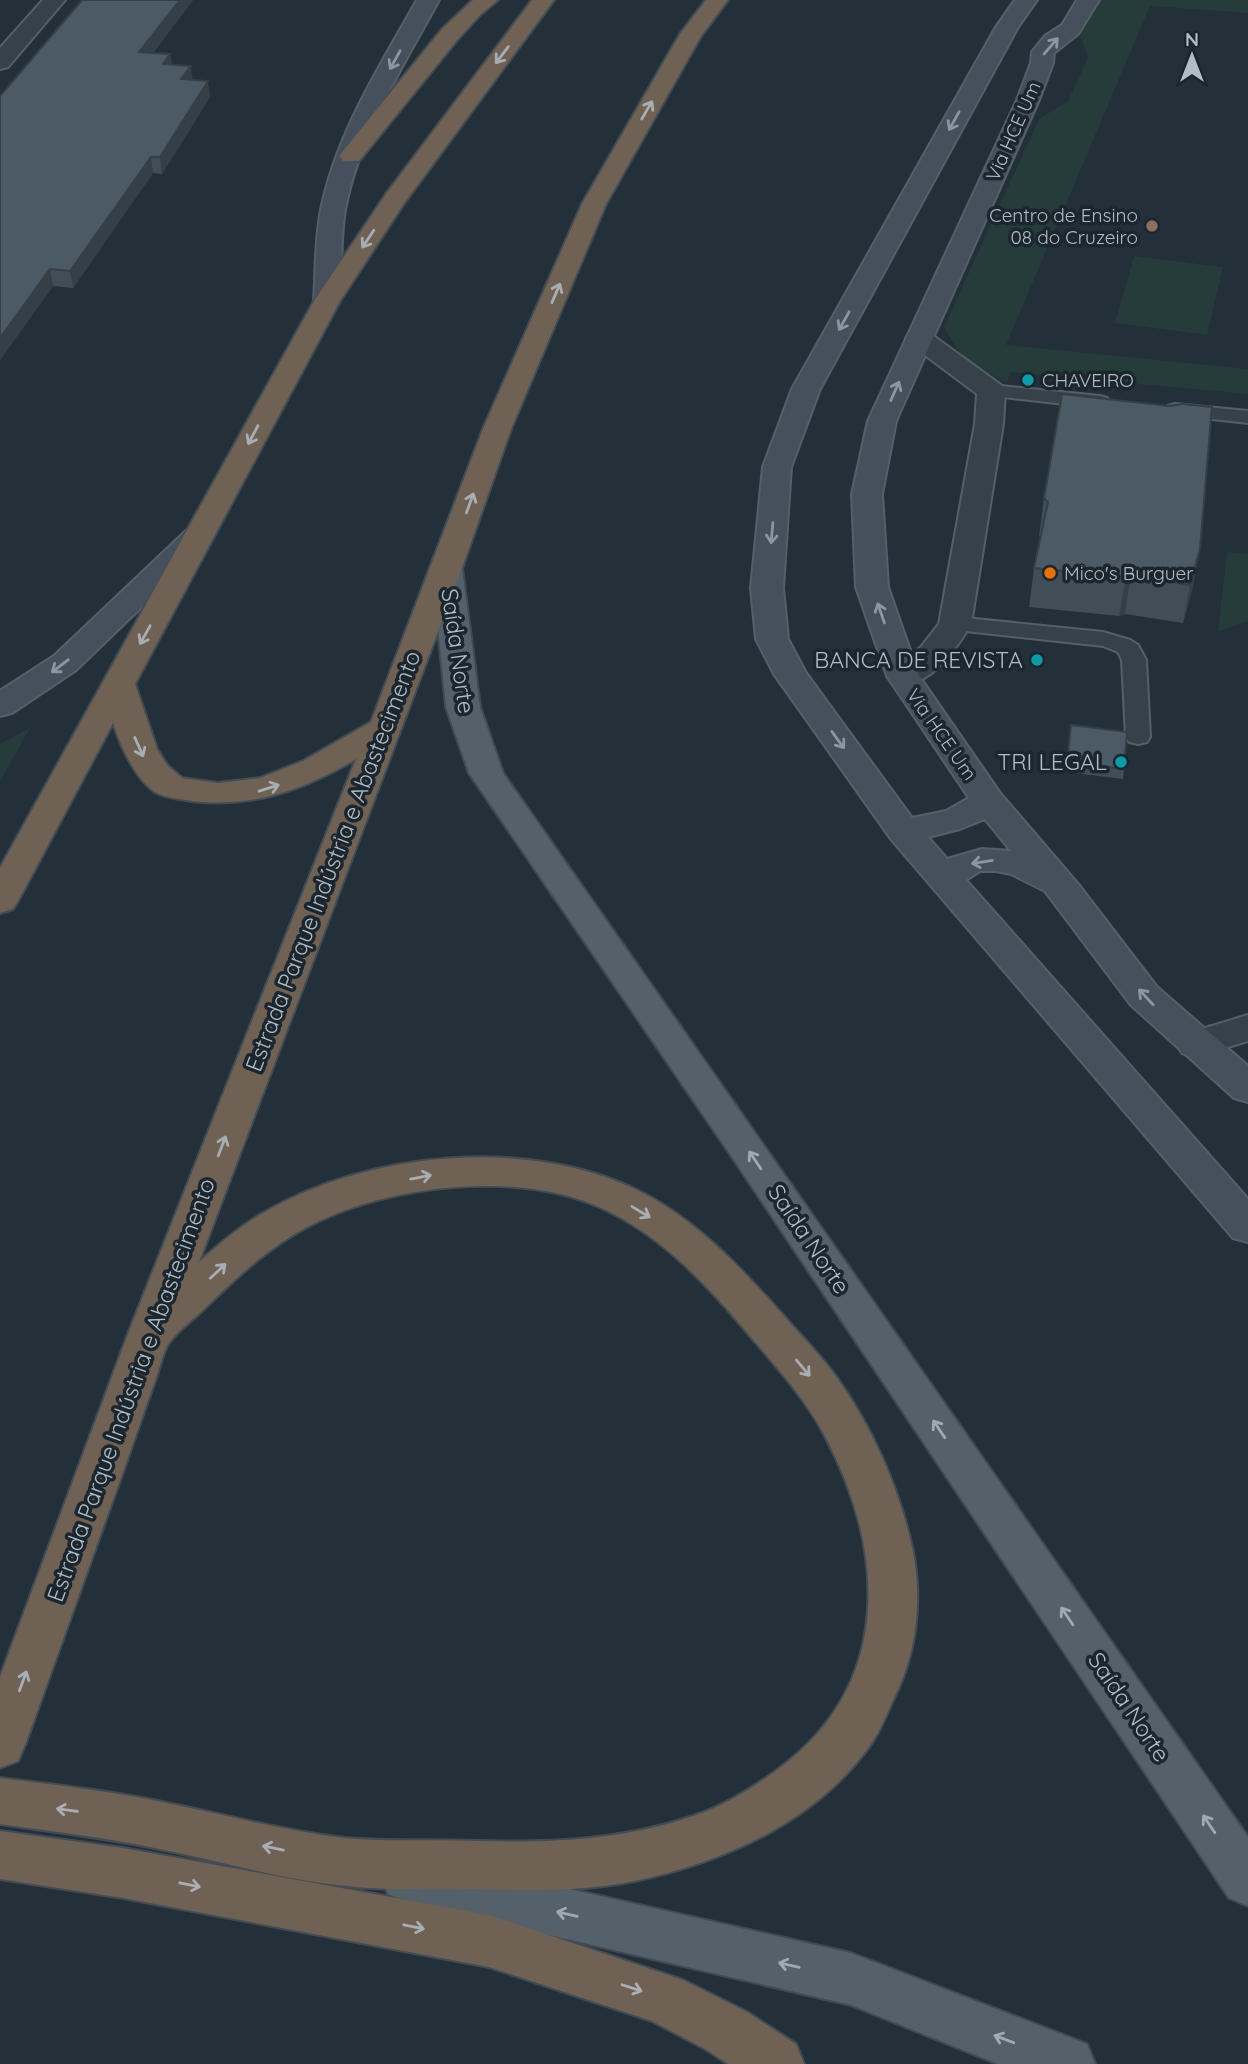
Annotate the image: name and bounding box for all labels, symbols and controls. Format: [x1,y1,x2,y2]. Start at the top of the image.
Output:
north arrow [1157,21,1227,91]
text: N [1185,27,1199,51]
one-way arrow [1043,37,1059,55]
one-way arrow [495,45,509,64]
one-way arrow [388,49,402,70]
street label: Via HCE Um [980,78,1046,184]
one-way arrow [641,100,654,121]
one-way arrow [947,111,961,131]
place label: Centro de Ensino 08 do Cruzeiro [989,203,1138,249]
marker: Centro de Ensino 08 do Cruzeiro [1144,218,1160,234]
one-way arrow [361,229,376,248]
one-way arrow [550,283,563,304]
one-way arrow [837,310,851,330]
place label: CHAVEIRO [1042,368,1134,392]
marker: CHAVEIRO [1020,372,1036,388]
one-way arrow [889,381,902,402]
one-way arrow [245,424,259,444]
one-way arrow [465,493,477,515]
one-way arrow [765,521,778,544]
place label: Mico's Burguer [1064,561,1194,585]
marker: Mico's Burguer [1042,565,1058,581]
street label: Saída Norte [435,586,482,715]
one-way arrow [874,602,886,624]
one-way arrow [138,624,152,644]
place label: BANCA DE REVISTA [814,645,1023,674]
street label: Estrada Parque Indústria e Abastecimento [239,646,426,1075]
marker: BANCA DE REVISTA [1029,652,1045,668]
one-way arrow [52,658,70,673]
street label: Via HCE Um [902,684,982,784]
one-way arrow [831,730,845,749]
one-way arrow [134,736,147,757]
place label: TRI LEGAL [997,747,1107,776]
marker: TRI LEGAL [1113,754,1129,770]
one-way arrow [258,780,280,793]
one-way arrow [971,856,994,869]
one-way arrow [1138,988,1154,1006]
one-way arrow [217,1136,230,1158]
one-way arrow [748,1151,762,1170]
one-way arrow [409,1170,432,1183]
street label: Estrada Parque Indústria e Abastecimento [40,1174,221,1606]
street label: Saída Norte [762,1178,857,1299]
one-way arrow [630,1205,650,1219]
one-way arrow [209,1263,227,1279]
one-way arrow [795,1359,811,1377]
one-way arrow [932,1419,946,1439]
one-way arrow [1060,1607,1074,1626]
street label: Saída Norte [1082,1646,1177,1767]
one-way arrow [18,1671,31,1692]
one-way arrow [56,1804,79,1817]
one-way arrow [1202,1815,1217,1834]
one-way arrow [262,1841,285,1855]
one-way arrow [178,1879,201,1892]
one-way arrow [556,1907,579,1920]
one-way arrow [402,1921,425,1934]
one-way arrow [778,1958,801,1971]
one-way arrow [621,1983,643,1995]
one-way arrow [993,2031,1015,2044]

